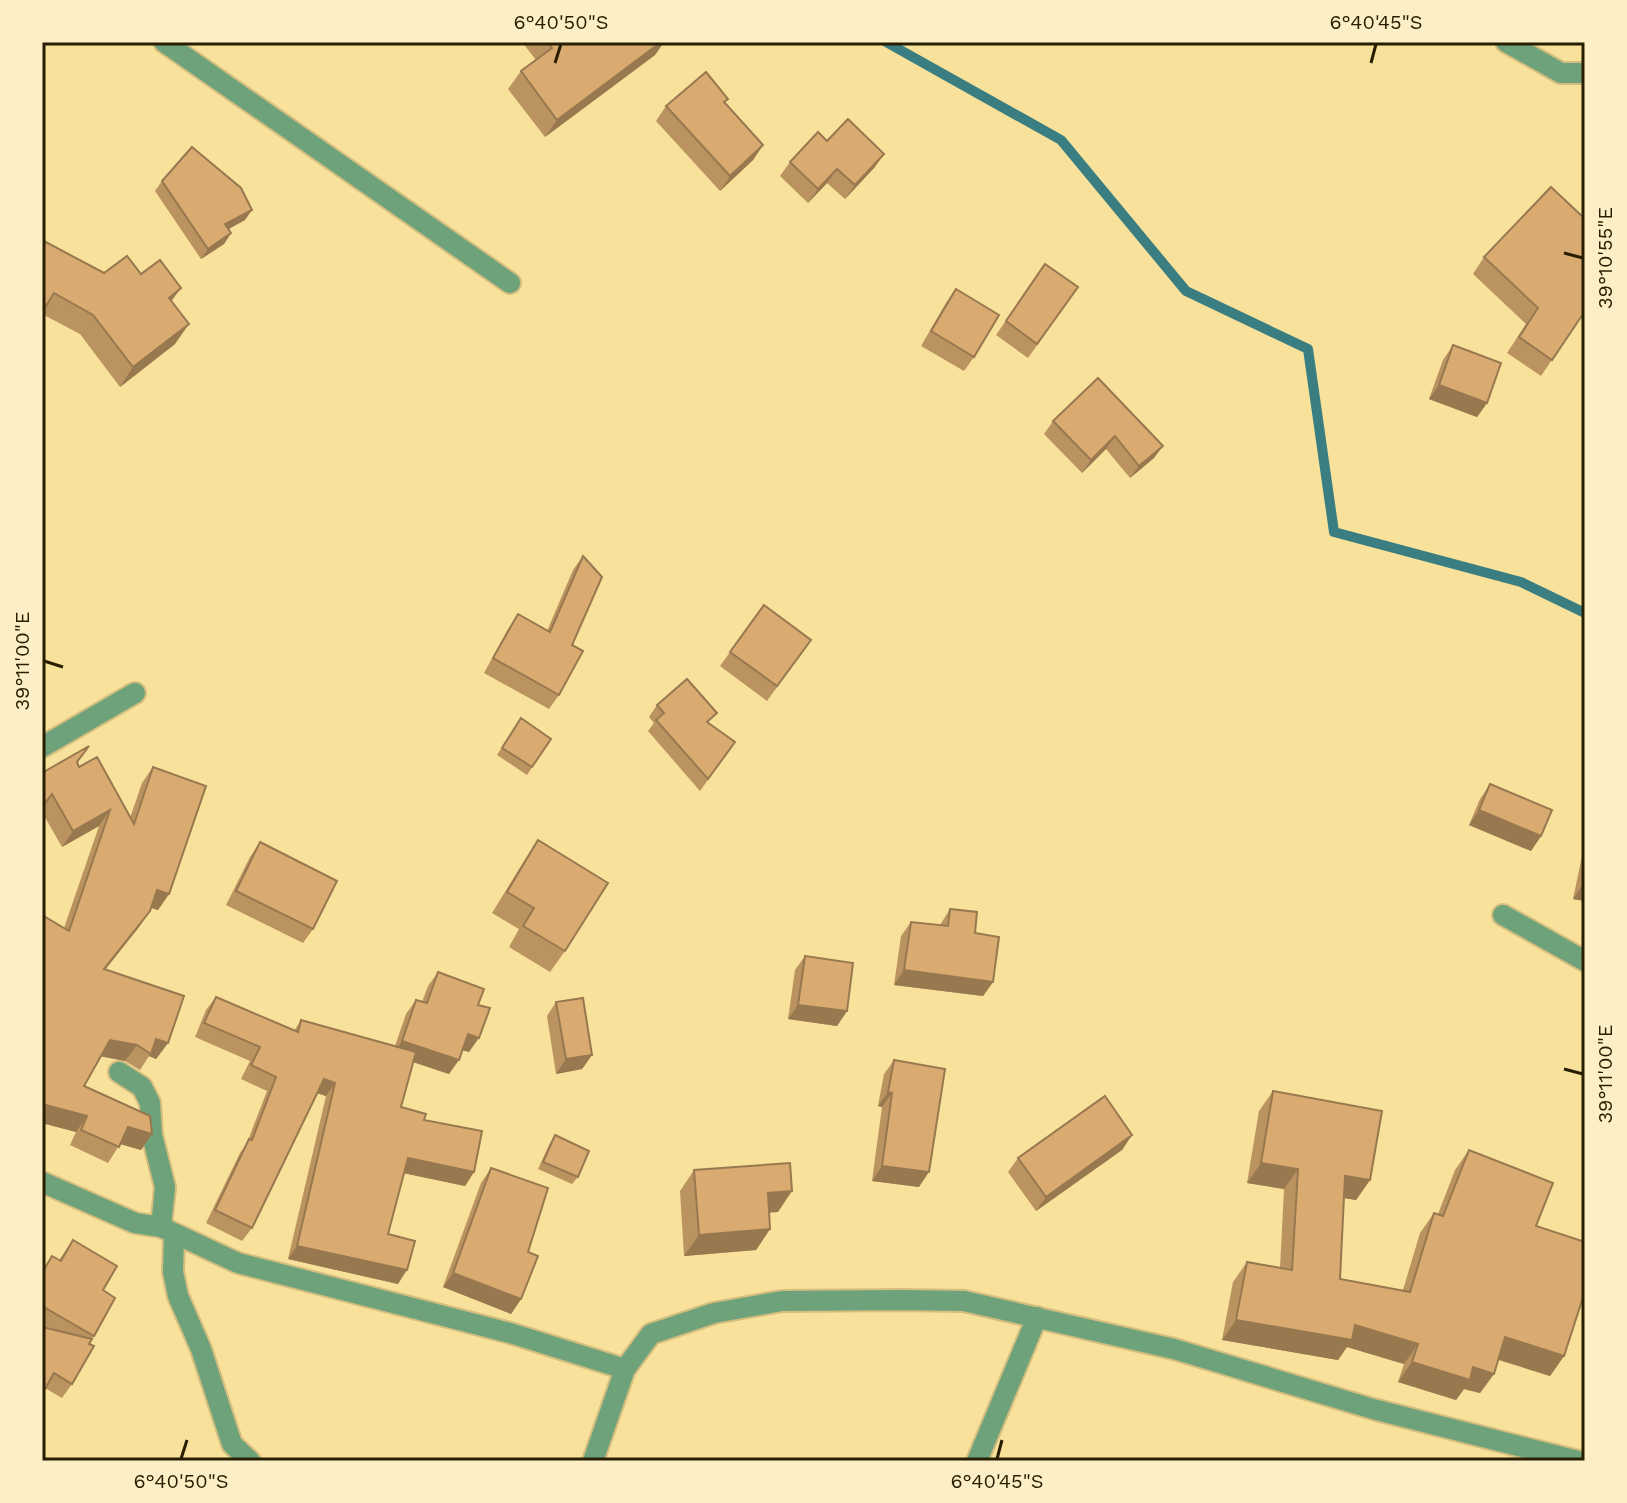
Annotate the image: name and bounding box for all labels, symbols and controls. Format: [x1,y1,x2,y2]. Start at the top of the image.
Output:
text: 6°40'50"S [513,10,609,34]
text: 6°40'45"S [1329,10,1423,34]
text: 39°10'55"E [1593,207,1617,309]
text: 39°11'00"E [10,611,34,711]
text: 39°11'00"E [1593,1024,1617,1124]
text: 6°40'50"S [133,1469,229,1493]
text: 6°40'45"S [950,1469,1044,1493]

